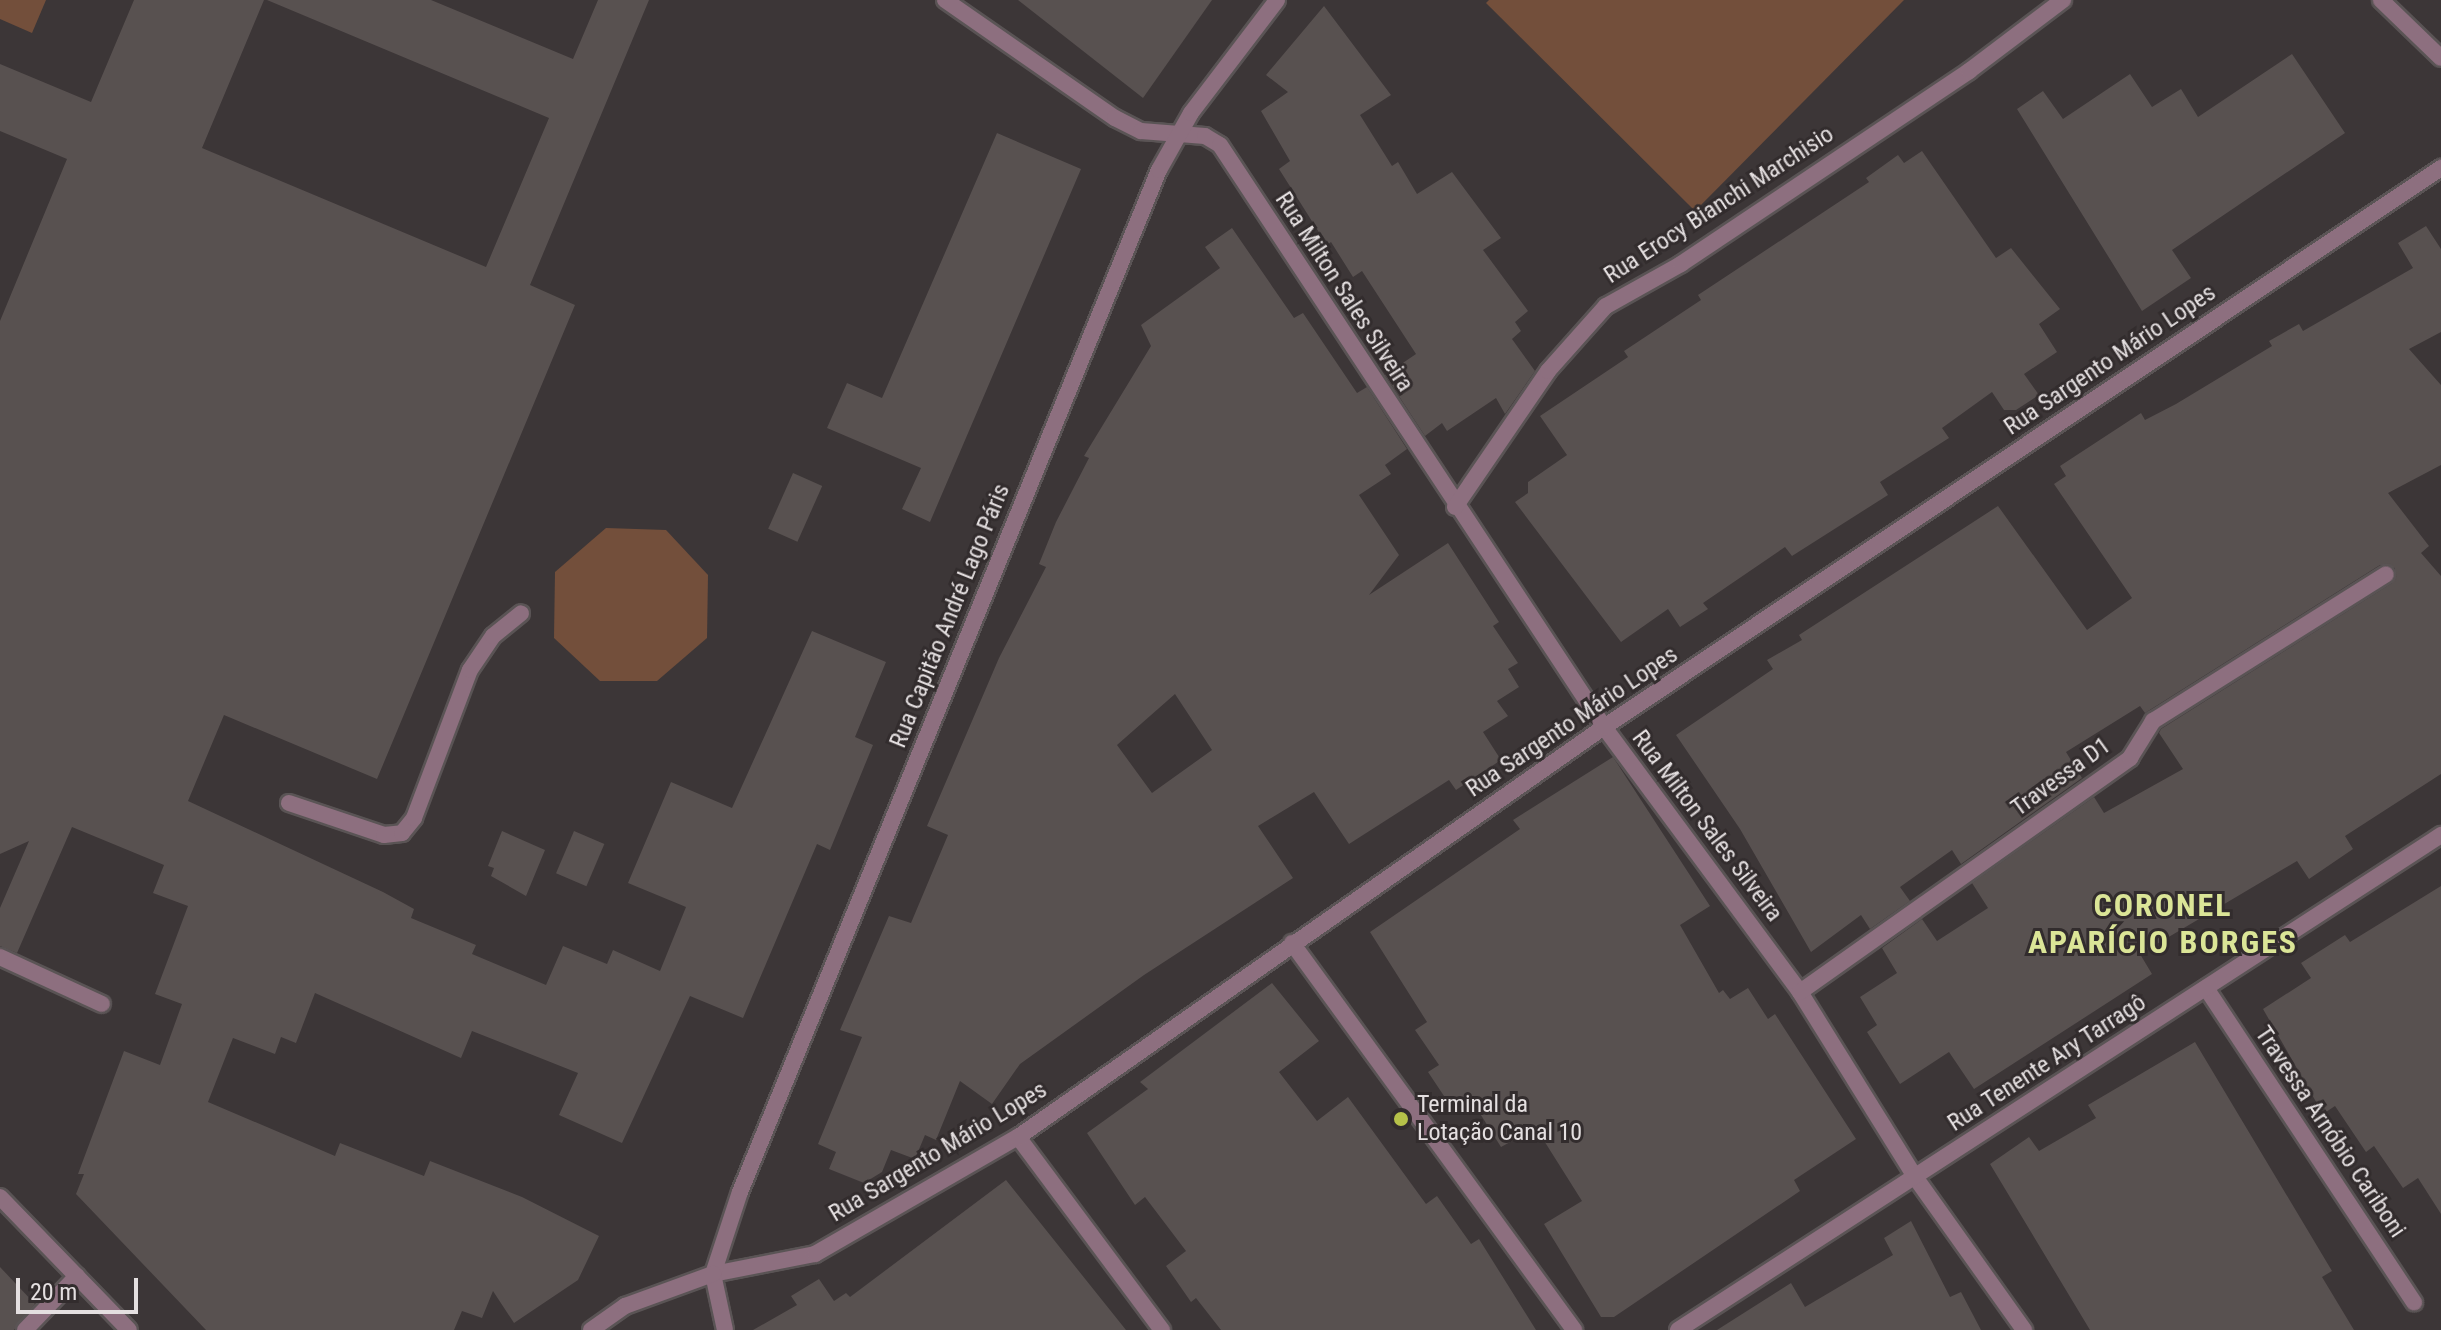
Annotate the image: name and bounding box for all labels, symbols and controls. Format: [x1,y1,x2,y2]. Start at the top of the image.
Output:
street label: Rua Erocy Bianchi Marchisio [1599,120,1839,290]
street label: Rua Milton Sales Silveira [1269,187,1419,397]
street label: Rua Sargento Mário Lopes [1999,278,2221,442]
street label: Rua Capitão André Lago Páris [884,480,1016,752]
street label: Rua Sargento Mário Lopes [1461,640,1683,804]
street label: Rua Milton Sales Silveira [1626,725,1788,927]
street label: Travessa D1 [2006,731,2116,823]
district label: CORONEL APARÍCIO BORGES [2028,887,2298,962]
street label: Rua Tenente Ary Tarragô [1942,988,2152,1138]
street label: Travessa Arnóbio Cariboni [2249,1021,2411,1243]
street label: Rua Sargento Mário Lopes [824,1076,1052,1228]
place label: Terminal da Lotação Canal 10 [1417,1091,1582,1147]
marker: Terminal da Lotação Canal 10 [1392,1110,1410,1128]
scale bar [20,1262,142,1312]
text: 20 m [30,1278,77,1306]

